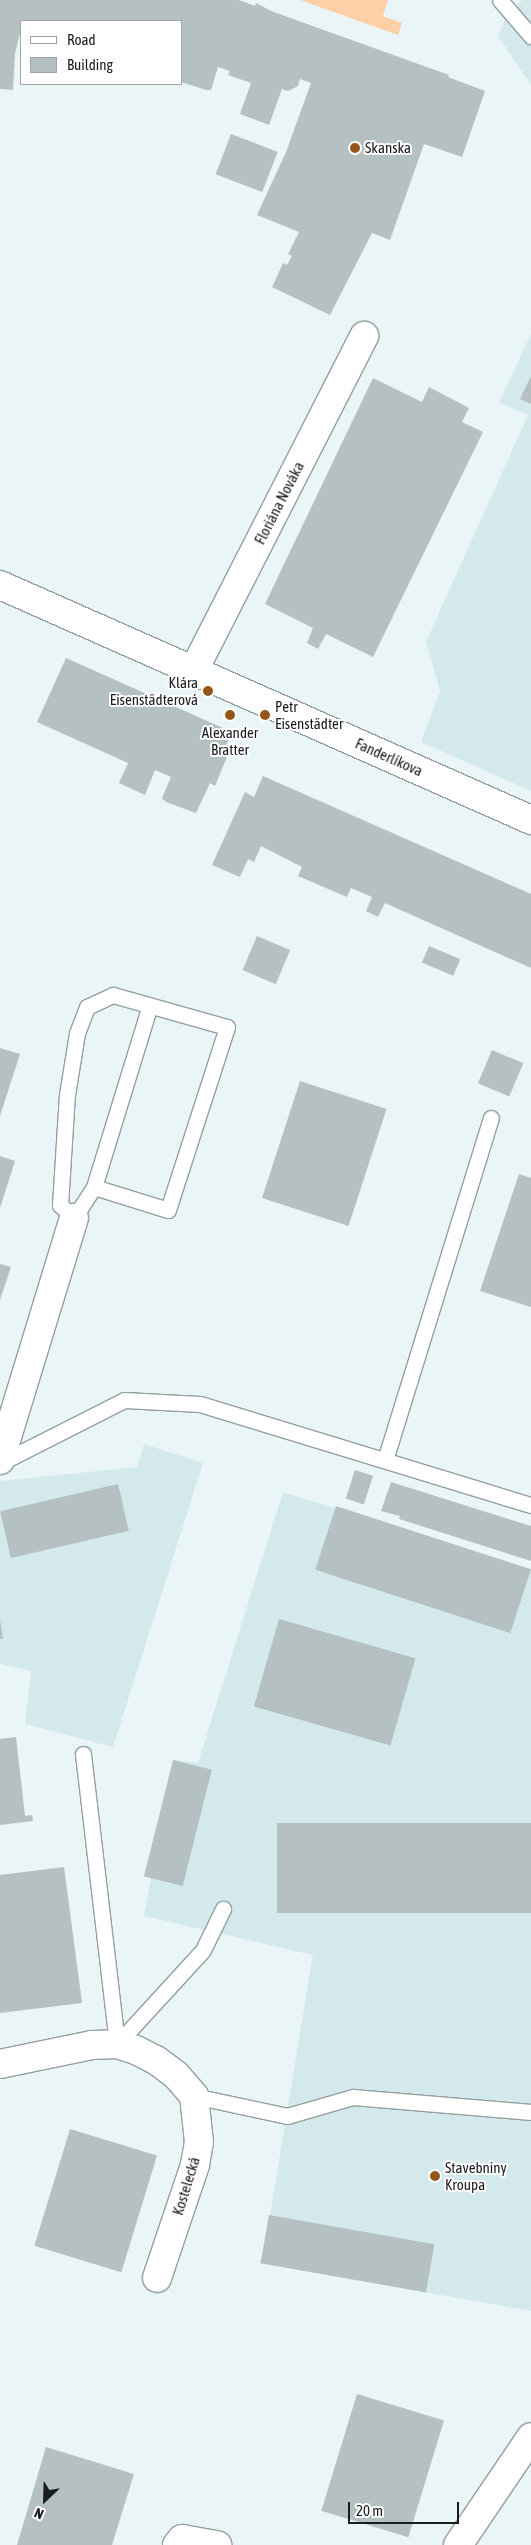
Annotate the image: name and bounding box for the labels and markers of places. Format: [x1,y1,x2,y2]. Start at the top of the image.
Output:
place label: Skanska [365,139,411,157]
marker: Skanska [349,142,361,154]
place label: Klára Eisenstädterová [110,673,198,708]
marker: Klára Eisenstädterová [202,685,214,697]
place label: Petr Eisenstädter [275,697,343,732]
marker: Alexander Bratter [224,709,236,721]
marker: Petr Eisenstädter [259,709,271,721]
place label: Alexander Bratter [202,723,258,758]
place label: Stavebniny Kroupa [445,2158,507,2193]
marker: Stavebniny Kroupa [429,2170,441,2182]

